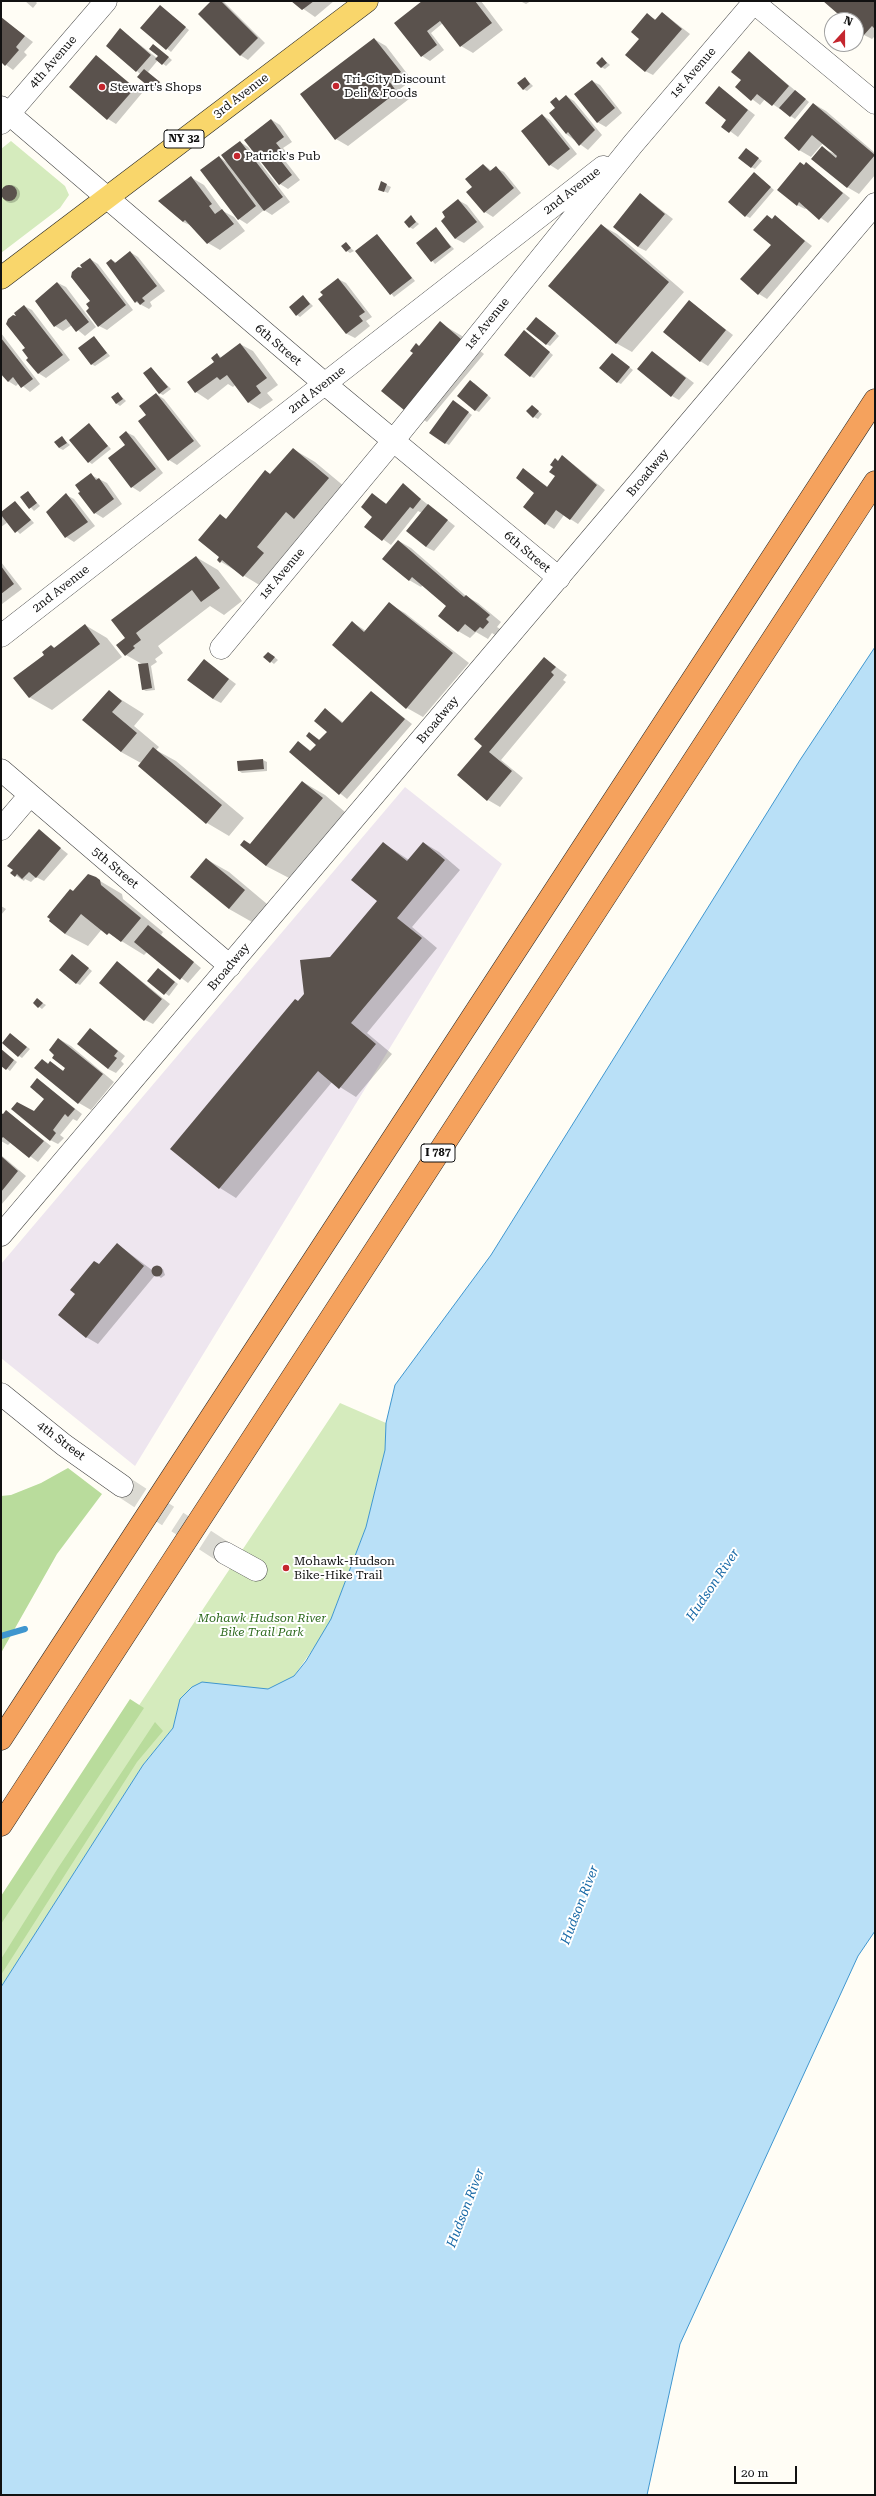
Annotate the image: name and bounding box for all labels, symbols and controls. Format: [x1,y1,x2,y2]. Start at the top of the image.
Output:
north arrow [824,12,864,52]
text: N [842,14,854,29]
street label: 4th Avenue [26,33,80,91]
street label: 1st Avenue [667,45,719,101]
street label: 3rd Avenue [211,71,271,121]
place label: Tri-City Discount Deli & Foods [344,72,446,100]
place label: Stewart's Shops [110,80,201,94]
marker: Tri-City Discount Deli & Foods [331,81,341,91]
marker: Stewart's Shops [97,82,107,92]
road number: NY 32 [164,130,204,148]
place label: Patrick's Pub [245,149,320,163]
marker: Patrick's Pub [232,151,242,161]
street label: 2nd Avenue [541,164,603,218]
street label: 1st Avenue [462,295,512,353]
street label: 6th Street [252,321,304,369]
street label: 2nd Avenue [286,363,348,417]
street label: Broadway [624,446,672,500]
street label: 6th Street [501,528,553,576]
street label: 1st Avenue [256,545,308,603]
street label: 2nd Avenue [30,562,92,616]
street label: Broadway [414,693,462,747]
street label: 5th Street [89,844,141,892]
street label: Broadway [205,940,253,994]
road number: I 787 [421,1144,455,1162]
street label: 4th Street [34,1418,88,1464]
water label: Hudson River [683,1546,743,1624]
place label: Mohawk-Hudson Bike-Hike Trail [294,1554,395,1582]
marker: Mohawk-Hudson Bike-Hike Trail [281,1563,291,1573]
park label: Mohawk Hudson River Bike Trail Park [198,1611,326,1639]
water label: Hudson River [558,1863,602,1947]
water label: Hudson River [444,2166,488,2250]
scale bar [736,2458,799,2484]
text: 20 m [741,2466,768,2480]

